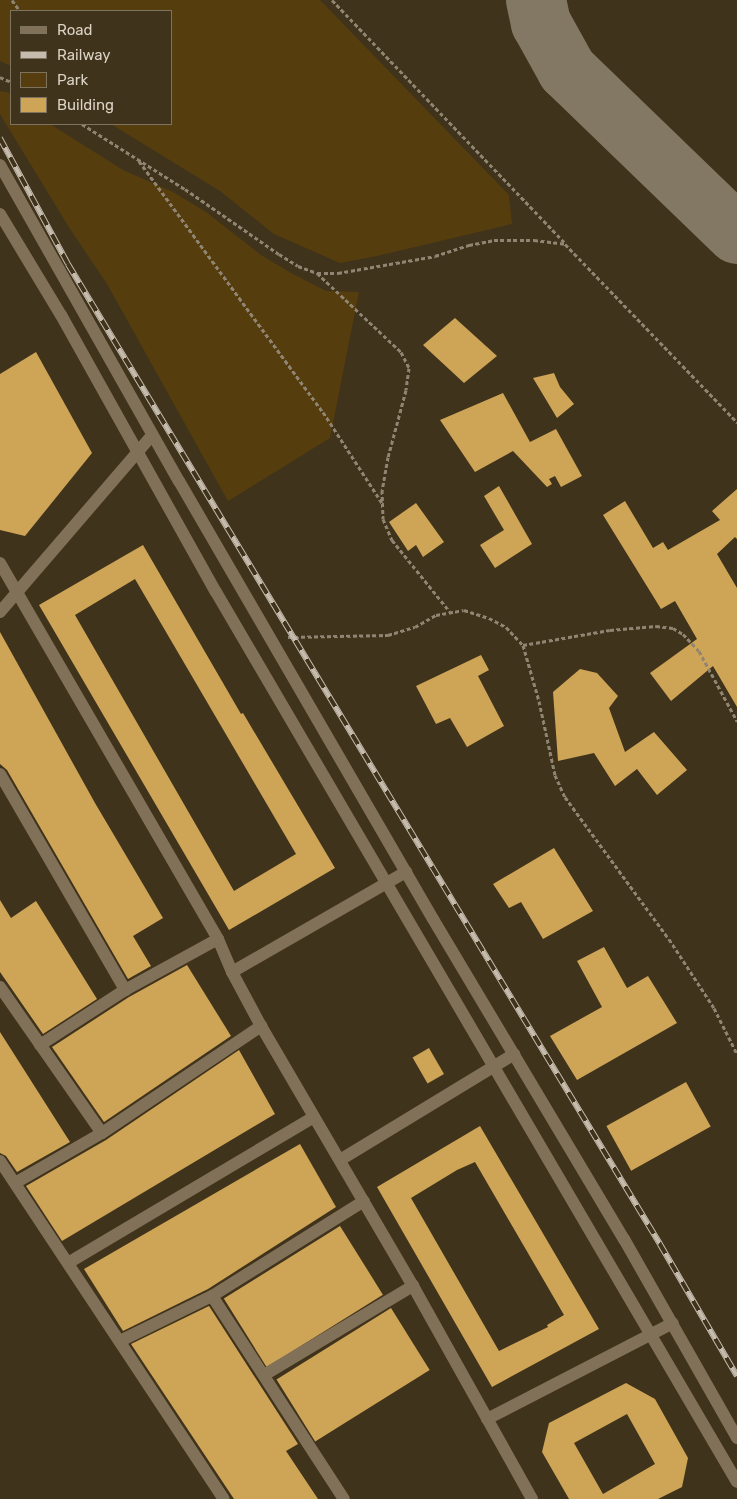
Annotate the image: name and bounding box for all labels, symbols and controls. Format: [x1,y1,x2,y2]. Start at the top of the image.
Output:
legend [10,10,172,125]
text: Road [57,21,93,39]
text: Railway [57,46,111,64]
text: Park [57,71,88,89]
text: Building [57,96,114,114]

